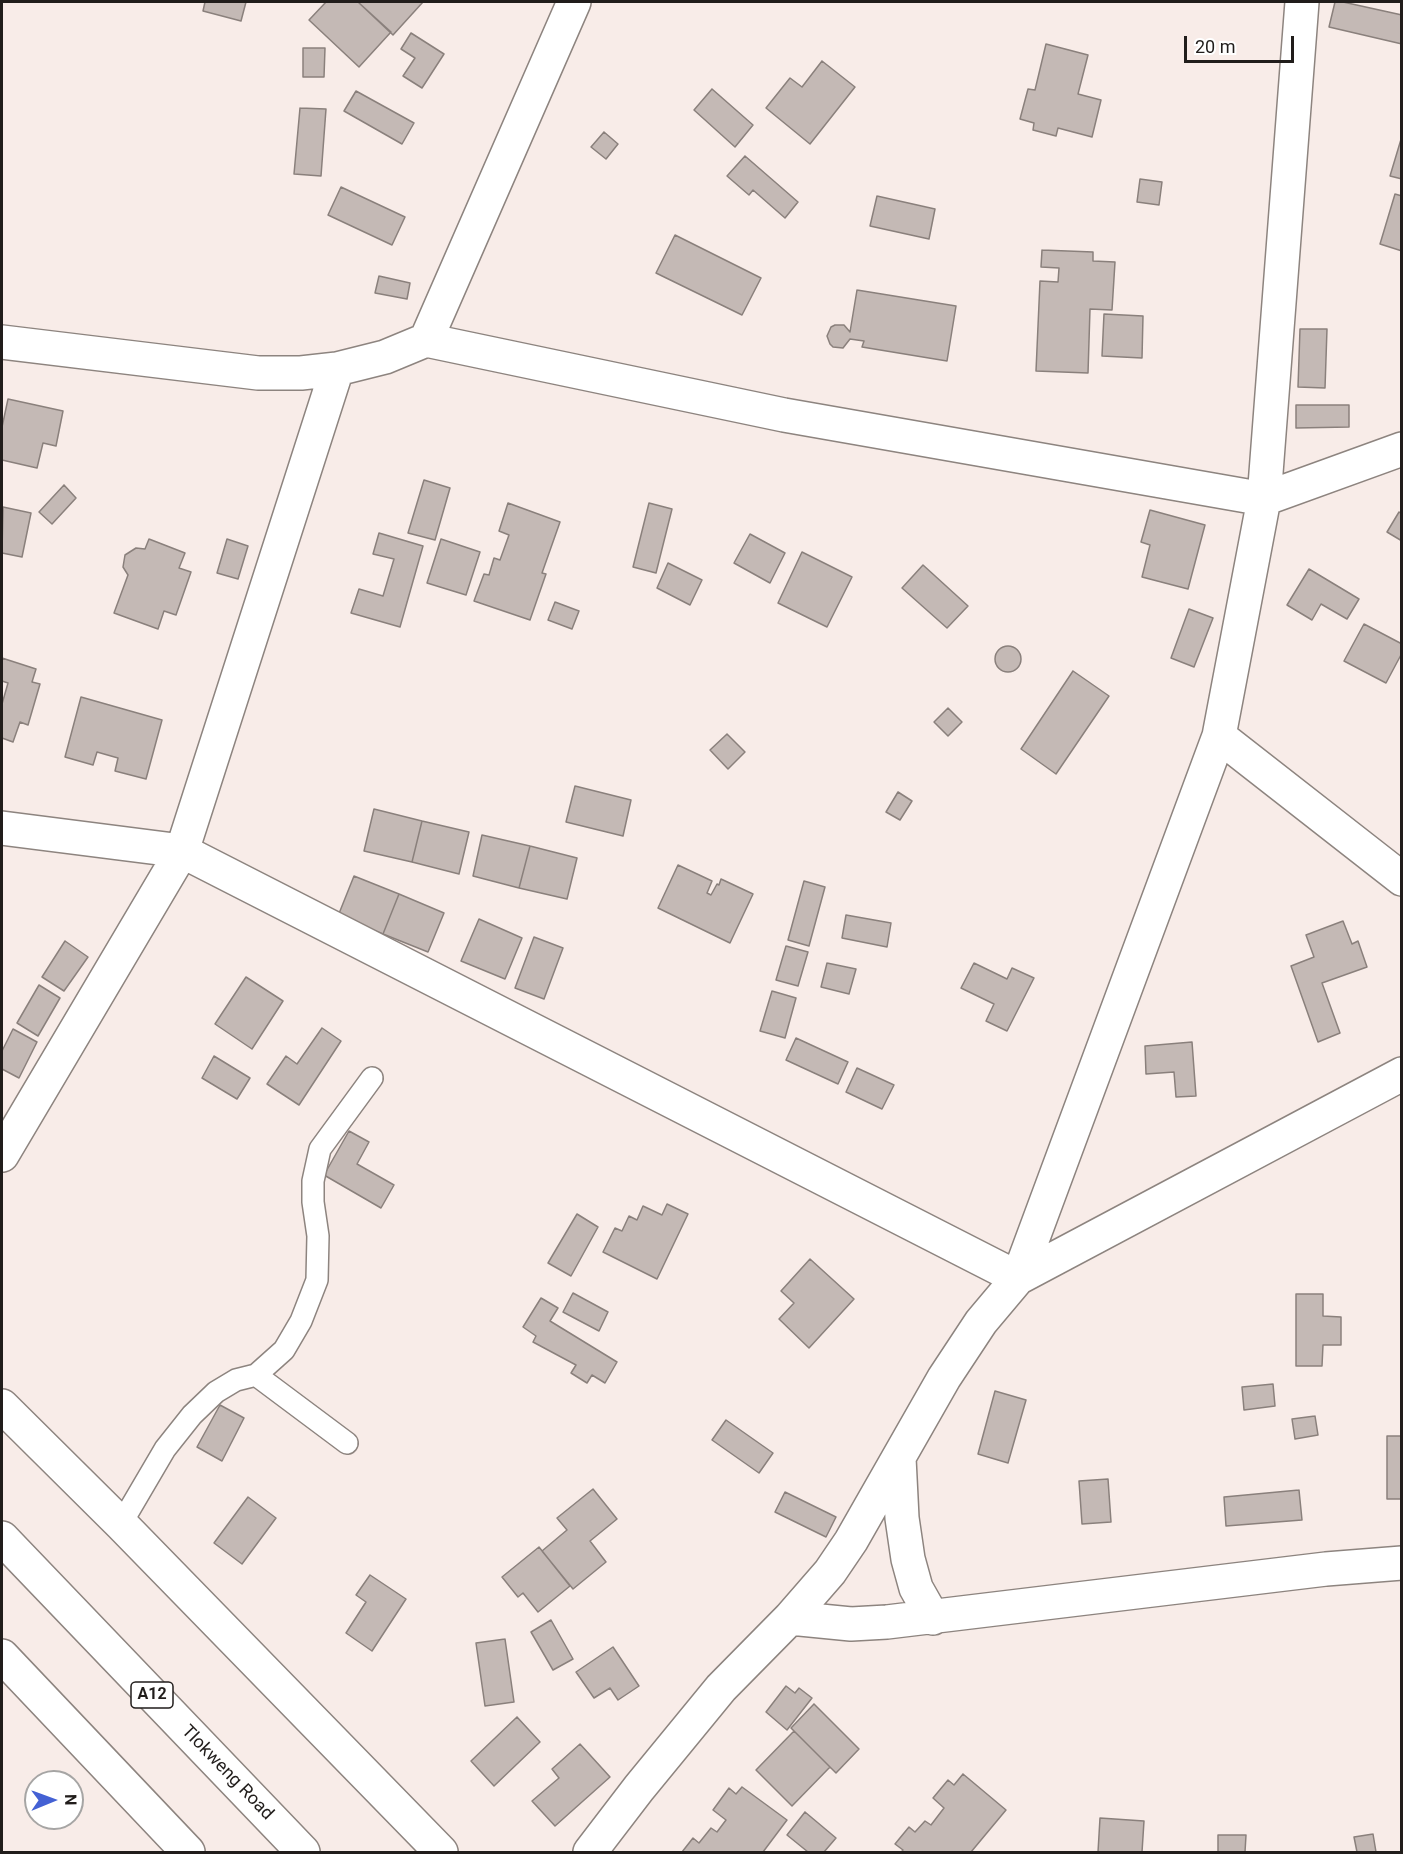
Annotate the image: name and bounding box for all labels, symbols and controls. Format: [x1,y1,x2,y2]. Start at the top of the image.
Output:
scale bar [1187,24,1296,62]
text: 20 m [1195,36,1235,57]
road number: A12 [131,1682,173,1708]
street label: Tlokweng Road [176,1721,278,1825]
north arrow [24,1770,84,1830]
text: N [61,1794,80,1806]

